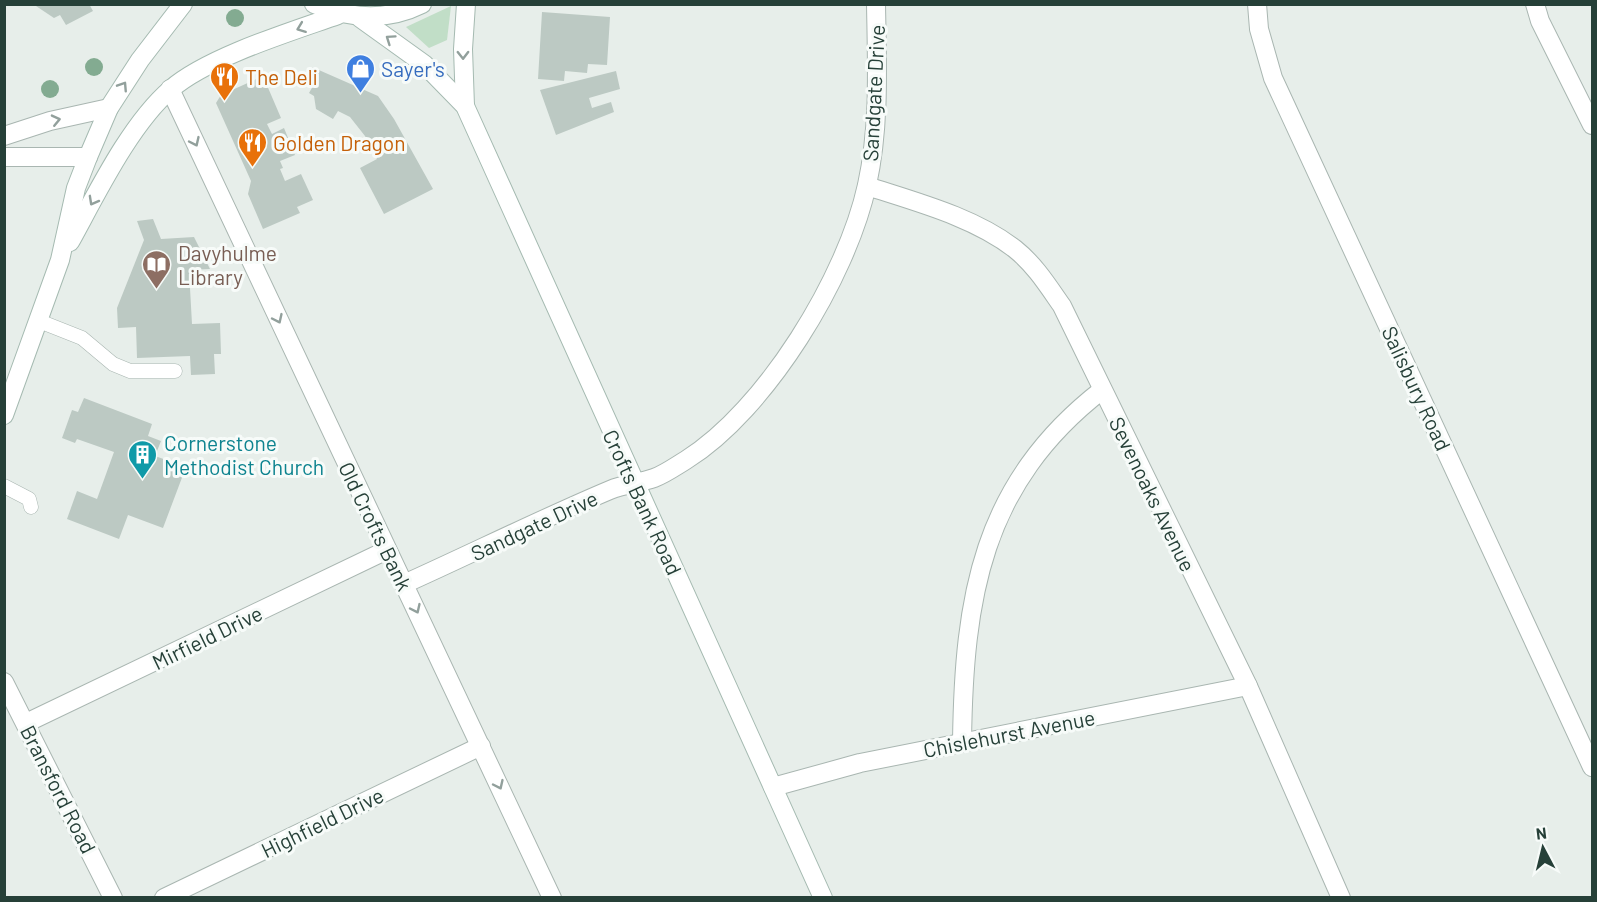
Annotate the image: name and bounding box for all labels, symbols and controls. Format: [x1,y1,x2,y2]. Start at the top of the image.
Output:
one-way arrow [296,21,307,34]
street label: Sandgate Drive [857,24,889,162]
one-way arrow [386,35,397,46]
one-way arrow [457,51,469,60]
shop icon: Sayer's [344,52,376,94]
place label: Sayer's [381,56,445,81]
restaurant icon: The Deli [208,60,240,102]
place label: The Deli [245,64,318,89]
one-way arrow [116,82,128,92]
one-way arrow [51,115,61,128]
restaurant icon: Golden Dragon [236,126,268,168]
place label: Golden Dragon [273,130,406,155]
one-way arrow [188,136,200,147]
one-way arrow [89,195,100,205]
place label: Davyhulme Library [178,240,277,289]
library icon: Davyhulme Library [141,248,173,290]
one-way arrow [271,312,283,323]
street label: Salisbury Road [1377,322,1457,454]
street label: Sevenoaks Avenue [1105,413,1201,575]
street label: Crofts Bank Road [598,425,688,579]
place label: Cornerstone Methodist Church [164,430,324,479]
building icon: Cornerstone Methodist Church [127,438,159,480]
street label: Old Crofts Bank [334,458,418,594]
street label: Sandgate Drive [467,485,601,565]
street label: Mirfield Drive [148,600,266,674]
one-way arrow [408,602,420,613]
street label: Chislehurst Avenue [921,704,1097,762]
street label: Bransford Road [16,721,102,857]
one-way arrow [491,779,503,790]
street label: Highfield Drive [257,782,387,862]
north arrow [1513,818,1573,878]
text: N [1535,823,1548,843]

